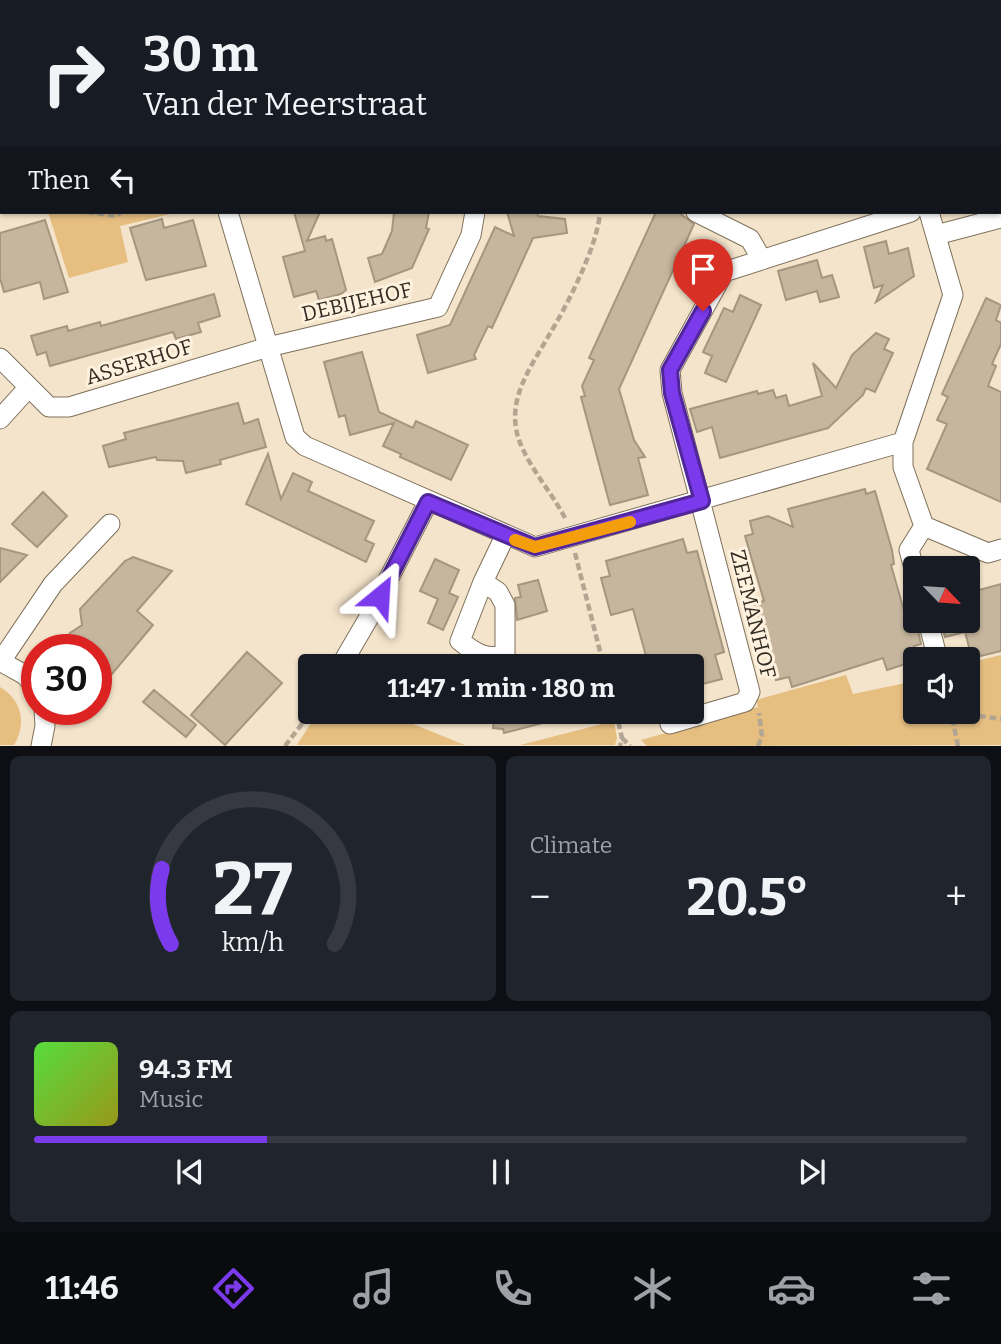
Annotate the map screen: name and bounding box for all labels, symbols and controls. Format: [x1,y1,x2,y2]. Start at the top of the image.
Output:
text: 30 m [143,25,258,84]
icon: right [28,28,119,119]
text: Van der Meerstraat [143,85,427,123]
icon: left [104,161,142,199]
text: Then [28,165,90,196]
pin [673,239,733,311]
icon: arrive [684,250,722,288]
street label: DEBIJEHOF [299,277,415,327]
street label: ASSERHOF [82,333,196,391]
street label: ZEEMANHOF [724,547,782,681]
north arrow [903,556,980,634]
map controls [903,556,980,724]
position arrow [343,559,417,633]
speed limit sign: 30 [21,634,112,725]
button: sound [903,647,980,724]
text: 11:47 · 1 min · 180 m [387,673,615,704]
text: Climate [530,831,612,859]
text: 27 [213,847,293,934]
text: 20.5° [686,866,809,929]
text: − [530,874,550,920]
text: + [945,874,967,920]
text: km/h [222,928,284,958]
text: 94.3 FM [139,1054,233,1085]
text: Music [139,1085,203,1113]
icon: previous [171,1153,209,1191]
icon: pause [482,1153,520,1191]
icon: next [793,1153,831,1191]
icon: directions [209,1264,258,1313]
icon: music [349,1264,398,1313]
icon: phone [488,1264,537,1313]
icon: climate [628,1264,677,1313]
icon: car [767,1264,816,1313]
icon: filters [907,1264,956,1313]
text: 11:46 [45,1269,119,1307]

